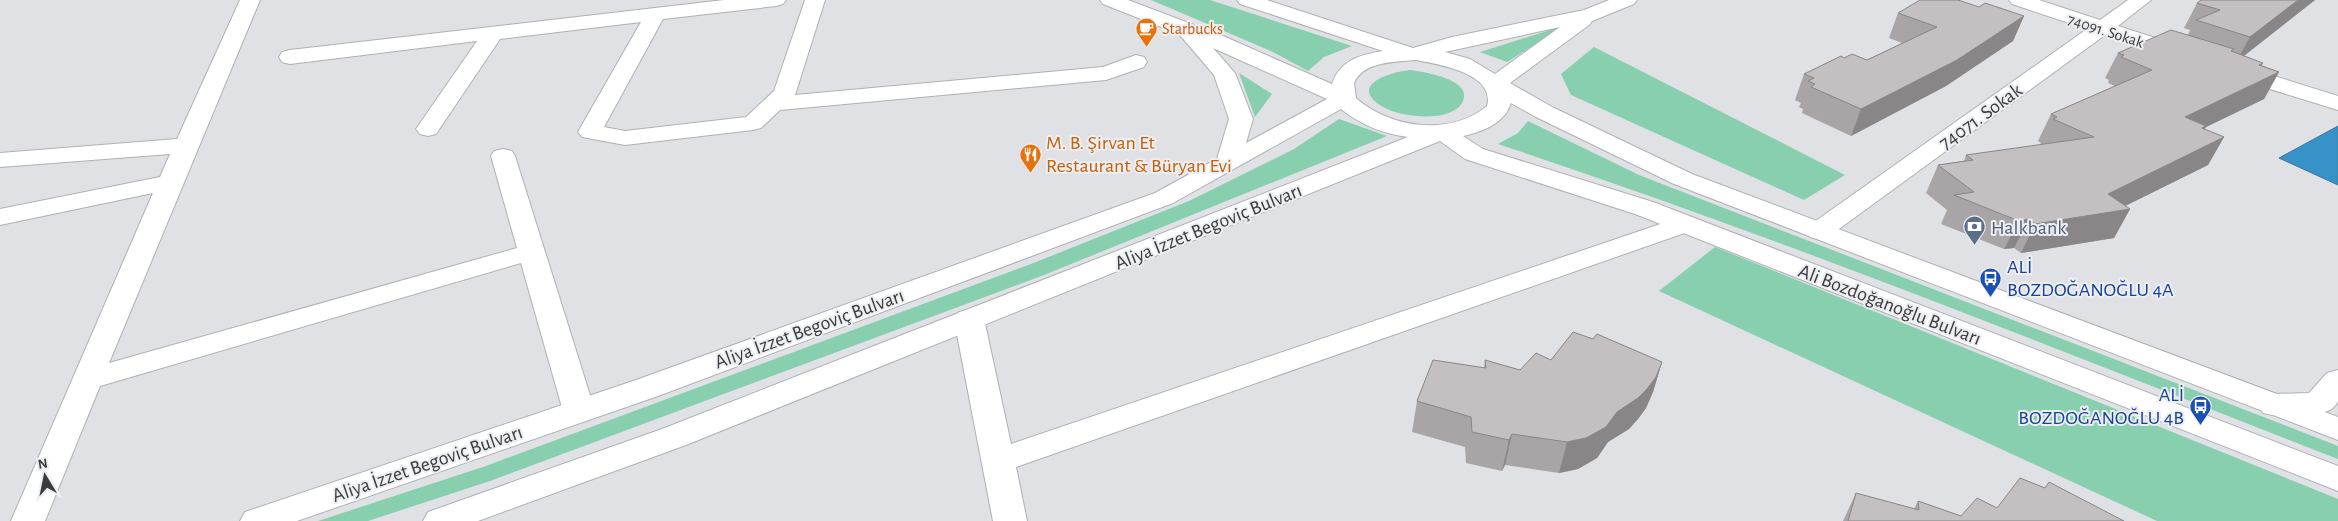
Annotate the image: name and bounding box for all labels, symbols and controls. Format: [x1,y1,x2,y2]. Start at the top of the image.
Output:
street label: 74091. Sokak [2066,11,2146,51]
cafe icon: Starbucks [1134,16,1158,47]
place label: Starbucks [1162,21,1223,37]
street label: 74071. Sokak [1935,80,2026,154]
place label: M. B. Şirvan Et Restaurant & Büryan Evi [1046,133,1232,176]
restaurant icon: M. B. Şirvan Et Restaurant & Büryan Evi [1018,142,1042,173]
street label: Aliya İzzet Begoviç Bulvarı [1112,180,1305,274]
bank icon: Halkbank [1963,215,1987,246]
place label: Halkbank [1991,218,2066,238]
place label: ALİ BOZDOĞANOĞLU 4A [2007,257,2174,300]
street label: Ali Bozdoğanoğlu Bulvarı [1795,261,1984,349]
bus stop icon: ALİ BOZDOĞANOĞLU 4A [1979,266,2003,297]
street label: Aliya İzzet Begoviç Bulvarı [712,285,907,373]
place label: ALİ BOZDOĞANOĞLU 4B [2018,385,2184,428]
bus stop icon: ALİ BOZDOĞANOĞLU 4B [2188,394,2212,425]
street label: Aliya İzzet Begoviç Bulvarı [330,422,525,506]
north arrow [20,451,70,501]
text: N [37,456,49,472]

